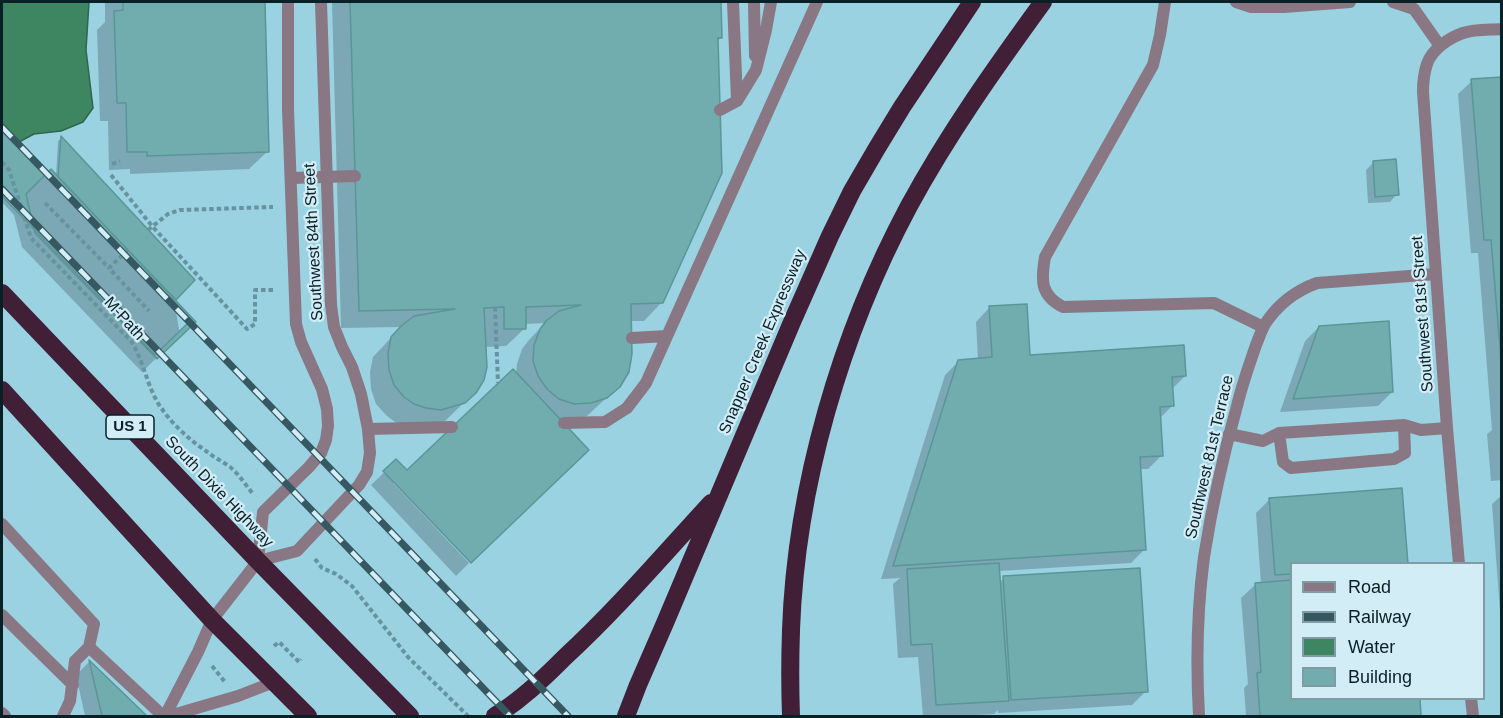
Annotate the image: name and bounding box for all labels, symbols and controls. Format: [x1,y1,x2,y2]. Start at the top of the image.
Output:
street label: Southwest 84th Street [300,163,328,321]
street label: Southwest 81st Street [1408,235,1438,393]
street label: Snapper Creek Expressway [715,247,811,437]
street label: M-Path [100,293,148,345]
street label: Southwest 81st Terrace [1182,373,1238,541]
road number: US 1 [106,415,154,439]
street label: South Dixie Highway [161,432,277,552]
legend [1290,562,1485,700]
text: Road [1348,577,1391,597]
text: Railway [1348,607,1411,627]
text: Water [1348,637,1395,657]
text: Building [1348,667,1412,687]

